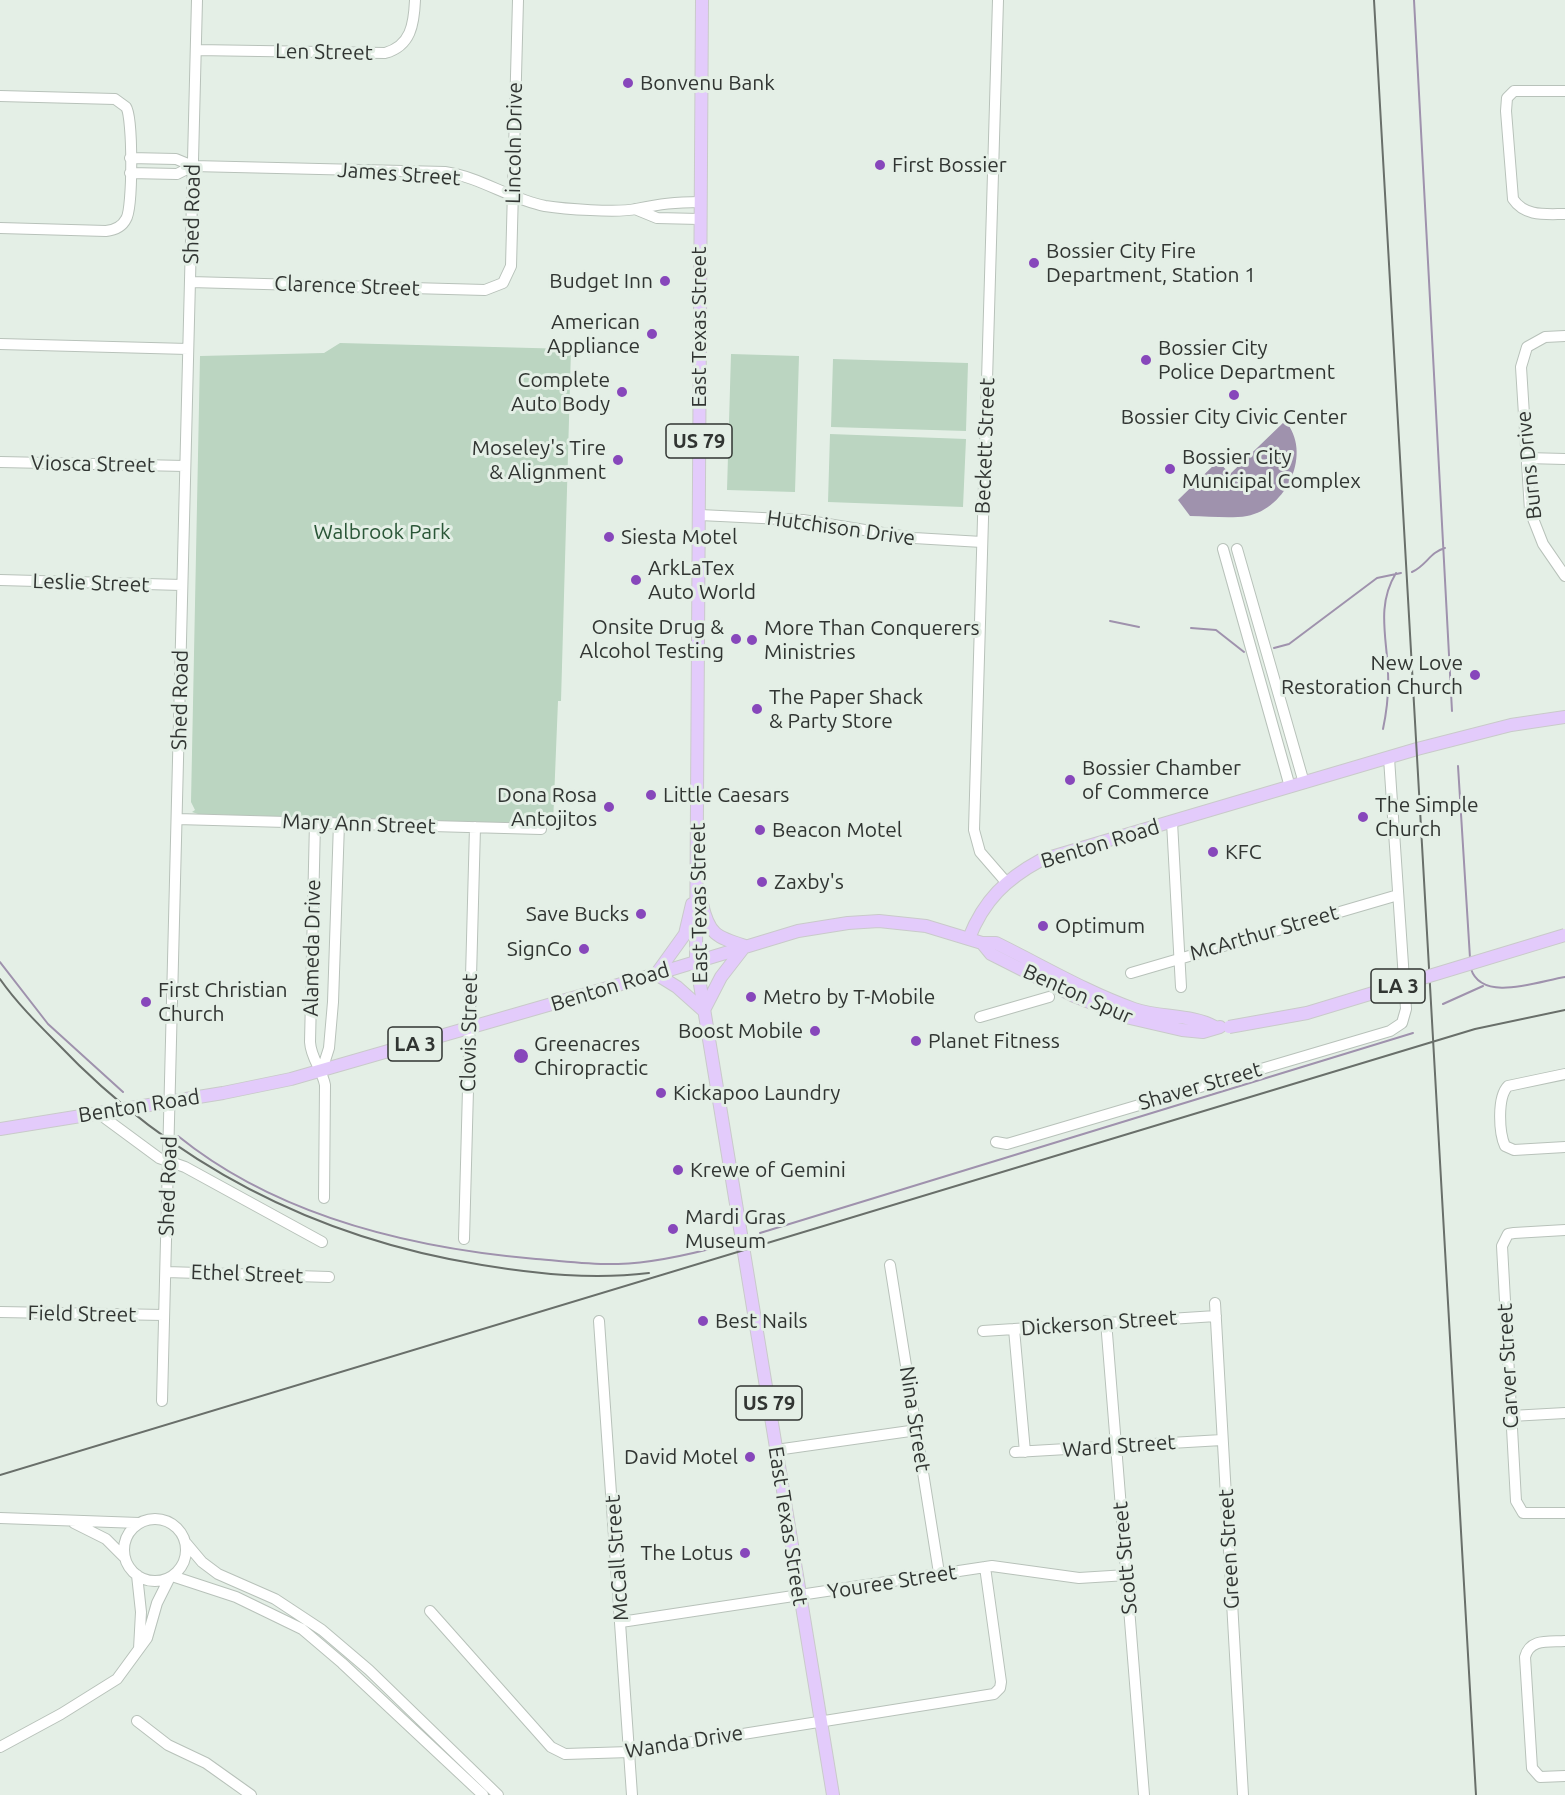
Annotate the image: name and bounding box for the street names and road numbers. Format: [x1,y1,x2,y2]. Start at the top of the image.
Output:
street label: Len Street [275,39,373,65]
street label: Lincoln Drive [500,82,528,204]
street label: James Street [337,157,461,191]
street label: Shed Road [179,164,205,264]
street label: East Texas Street [686,247,712,407]
street label: Clarence Street [274,271,420,301]
street label: Beckett Street [970,377,1000,515]
street label: Burns Drive [1511,410,1547,520]
road number: US 79 [666,424,732,458]
street label: Viosca Street [31,450,155,478]
street label: Hutchison Drive [765,505,917,551]
street label: Leslie Street [32,568,150,598]
street label: Shed Road [167,650,193,750]
street label: Mary Ann Street [282,809,436,839]
street label: Benton Road [1038,814,1162,874]
street label: East Texas Street [685,822,713,984]
street label: Alameda Drive [298,879,326,1017]
street label: McArthur Street [1187,900,1341,966]
street label: Benton Road [548,957,672,1017]
street label: Benton Spur [1019,959,1137,1029]
road number: LA 3 [1371,969,1425,1003]
street label: Clovis Street [455,974,483,1092]
road number: LA 3 [388,1027,442,1061]
street label: Shaver Street [1136,1056,1264,1116]
street label: Benton Road [76,1084,202,1128]
street label: Shed Road [154,1136,182,1236]
street label: Ethel Street [190,1259,304,1289]
street label: Field Street [27,1300,137,1328]
street label: Carver Street [1492,1303,1524,1429]
street label: Dickerson Street [1020,1305,1178,1341]
street label: Nina Street [894,1365,936,1473]
road number: US 79 [736,1386,802,1420]
street label: Ward Street [1062,1429,1176,1463]
street label: East Texas Street [763,1445,813,1607]
street label: Green Street [1213,1488,1245,1610]
street label: McCall Street [600,1494,634,1622]
street label: Scott Street [1108,1501,1142,1615]
street label: Youree Street [826,1559,958,1605]
street label: Wanda Drive [623,1720,745,1764]

